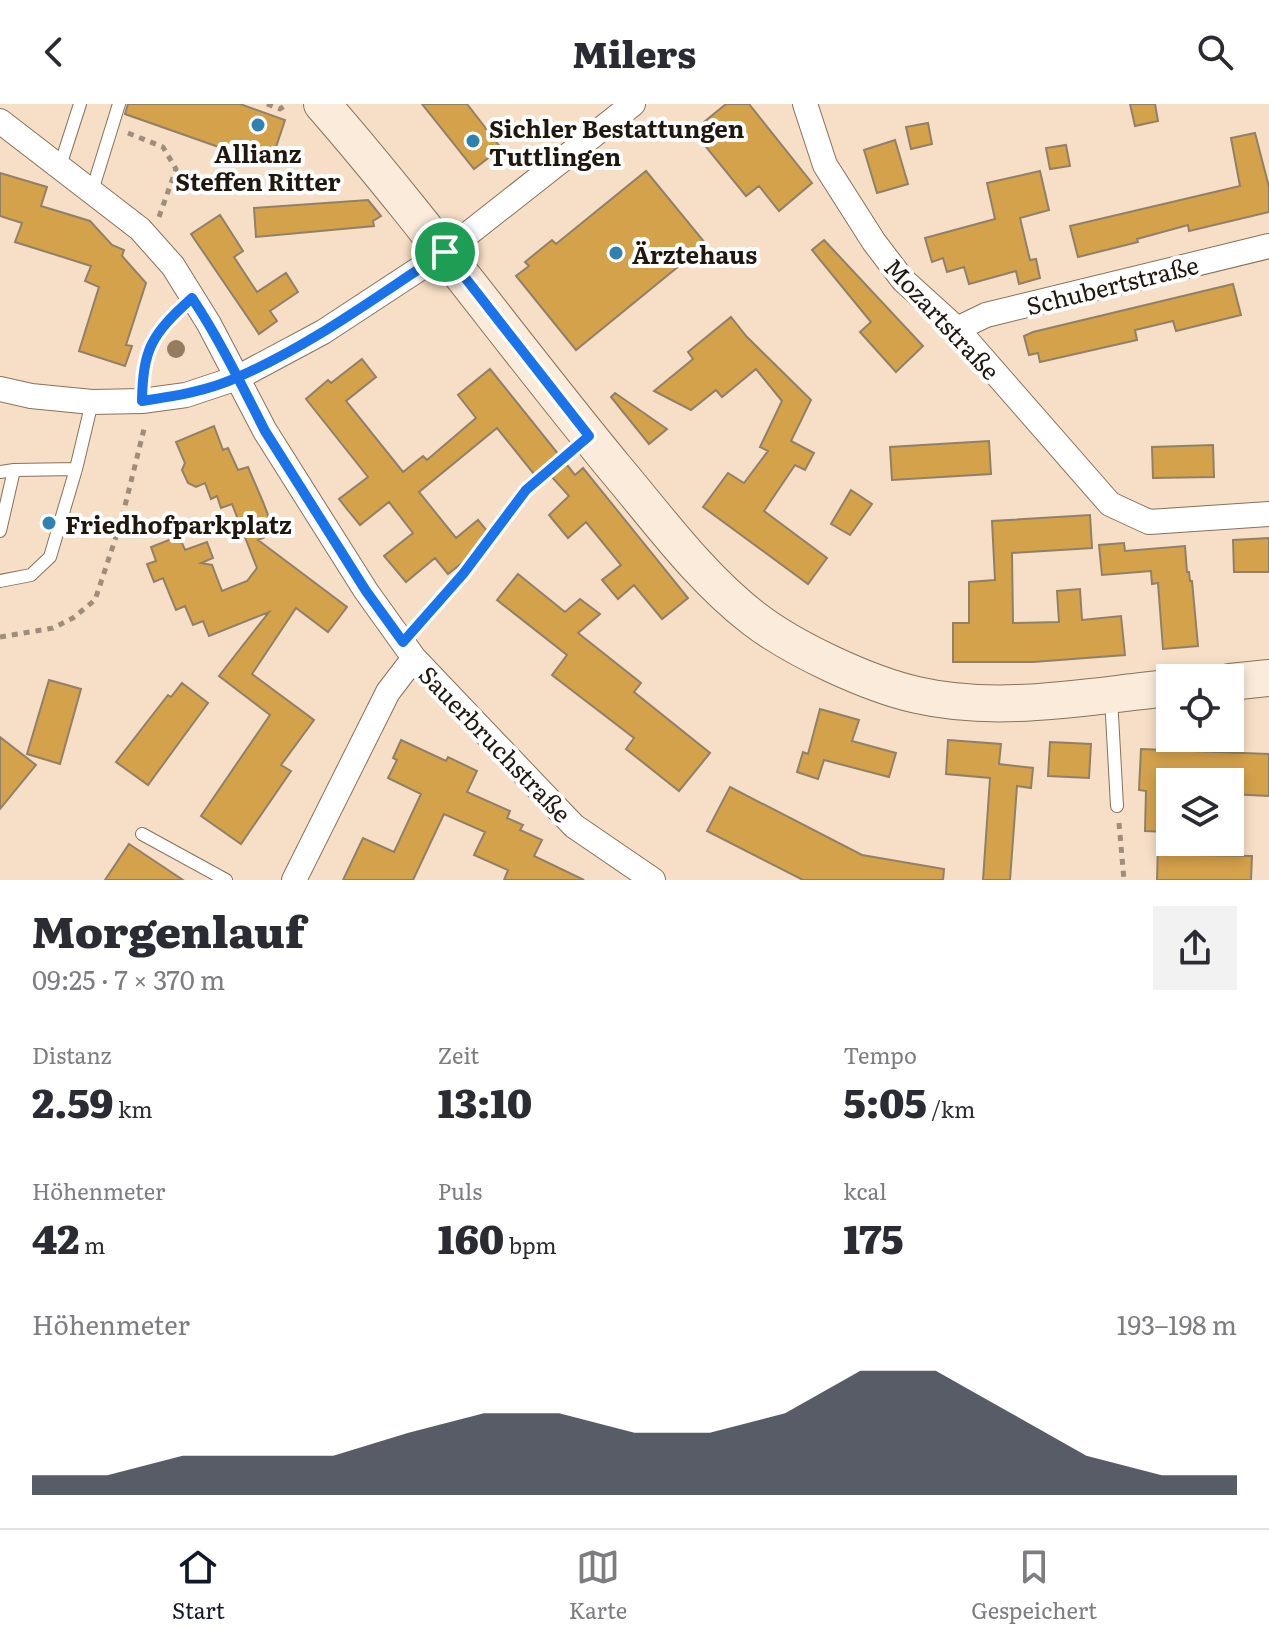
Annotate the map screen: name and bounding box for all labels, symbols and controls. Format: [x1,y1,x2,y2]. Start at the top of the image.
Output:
text: Milers [573,26,696,79]
icon: back [32,30,76,74]
icon: search [1193,30,1237,74]
place label: Sichler Bestattungen Tuttlingen [489,110,745,173]
marker: Allianz Steffen Ritter [249,116,267,134]
marker: Sichler Bestattungen Tuttlingen [464,132,482,150]
place label: Allianz Steffen Ritter [175,135,341,198]
pin [411,218,479,286]
icon: arrive [423,230,467,274]
place label: Ärztehaus [632,236,757,271]
marker: Ärztehaus [607,244,625,262]
street label: Schubertstraße [1022,246,1202,322]
street label: Mozartstraße [877,249,1009,387]
place label: Friedhofparkplatz [65,506,292,541]
marker: Friedhofparkplatz [40,514,58,532]
street label: Sauerbruchstraße [412,657,580,829]
map controls [1156,664,1244,856]
button: locate [1156,664,1244,752]
button: layers [1156,768,1244,856]
text: Morgenlauf [32,896,305,962]
button: share [1153,906,1237,990]
text: 09:25 · 7 × 370 m [32,959,225,998]
text: Distanz [32,1038,111,1071]
text: Zeit [438,1038,479,1071]
text: Tempo [843,1038,917,1071]
text: 2.59 [32,1071,114,1130]
text: 13:10 [438,1071,532,1130]
text: 5:05 [843,1071,927,1130]
text: km [114,1092,153,1125]
text: /km [927,1092,975,1125]
text: Höhenmeter [32,1174,165,1207]
text: Puls [438,1174,482,1207]
text: kcal [843,1174,887,1207]
text: 42 [32,1207,80,1266]
text: 160 [438,1207,504,1266]
text: 175 [843,1207,904,1266]
text: m [80,1228,105,1261]
text: bpm [504,1228,557,1261]
text: Höhenmeter [32,1304,190,1343]
text: 193–198 m [1117,1304,1237,1343]
tab: Start [172,1545,225,1626]
tab: Karte [569,1545,627,1626]
tab: Gespeichert [971,1545,1097,1626]

